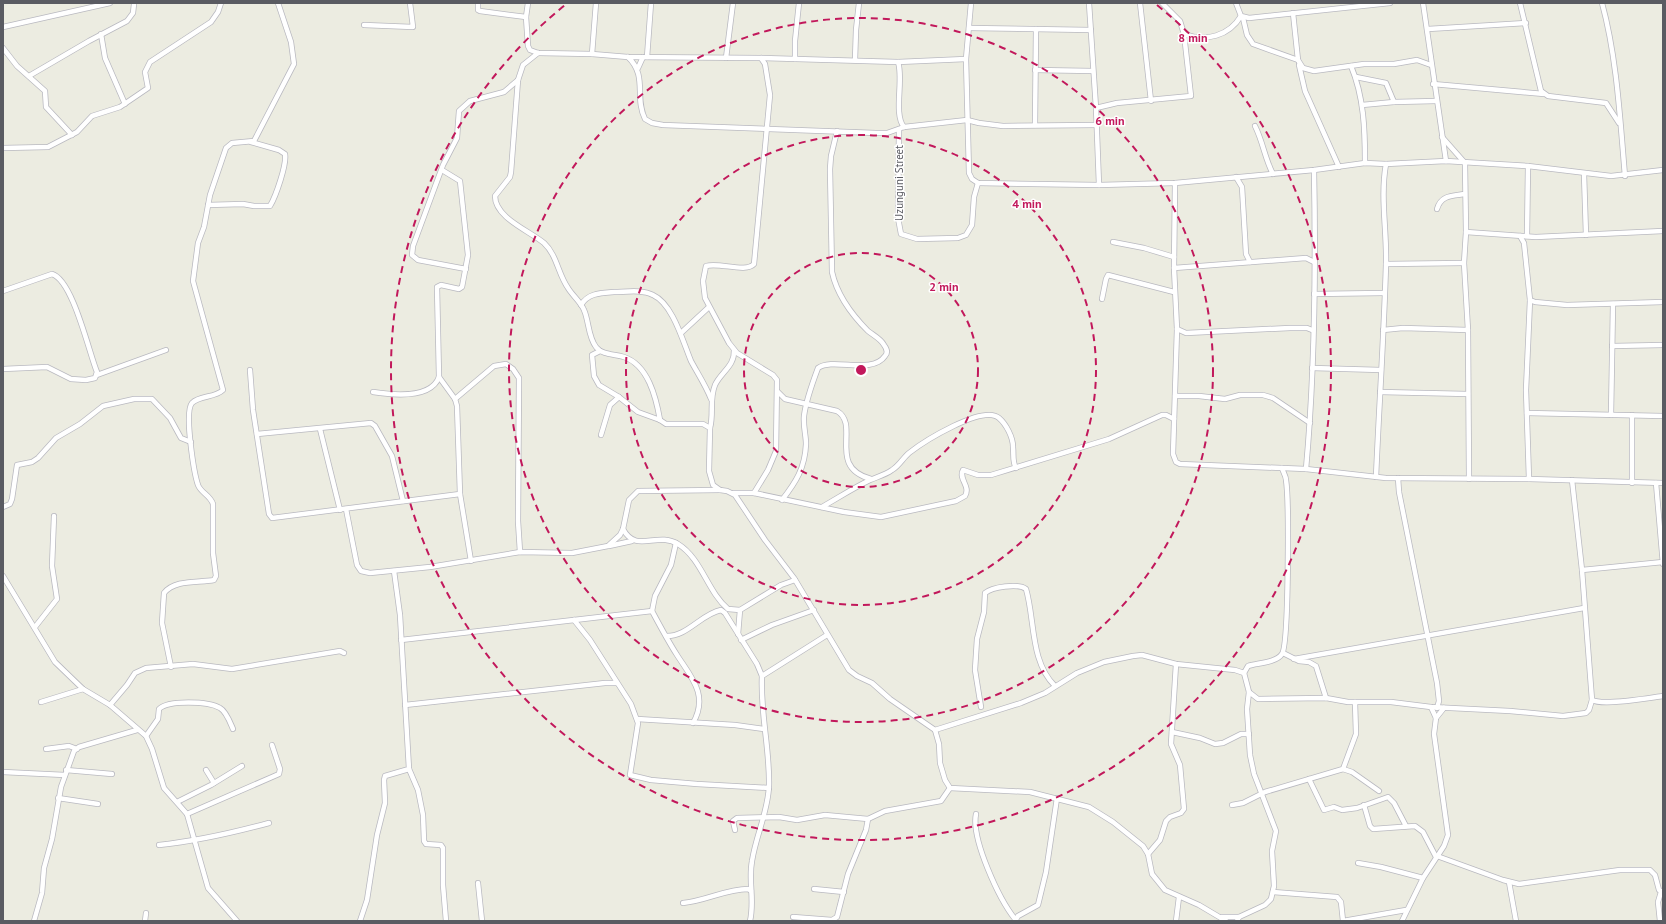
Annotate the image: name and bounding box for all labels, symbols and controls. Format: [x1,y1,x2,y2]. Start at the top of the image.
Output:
text: 8 min [1178,30,1208,45]
text: 6 min [1095,113,1125,128]
street label: Uzunguni Street [892,145,906,221]
text: 4 min [1012,196,1042,211]
text: 2 min [929,279,959,294]
centre of rings [854,363,868,377]

